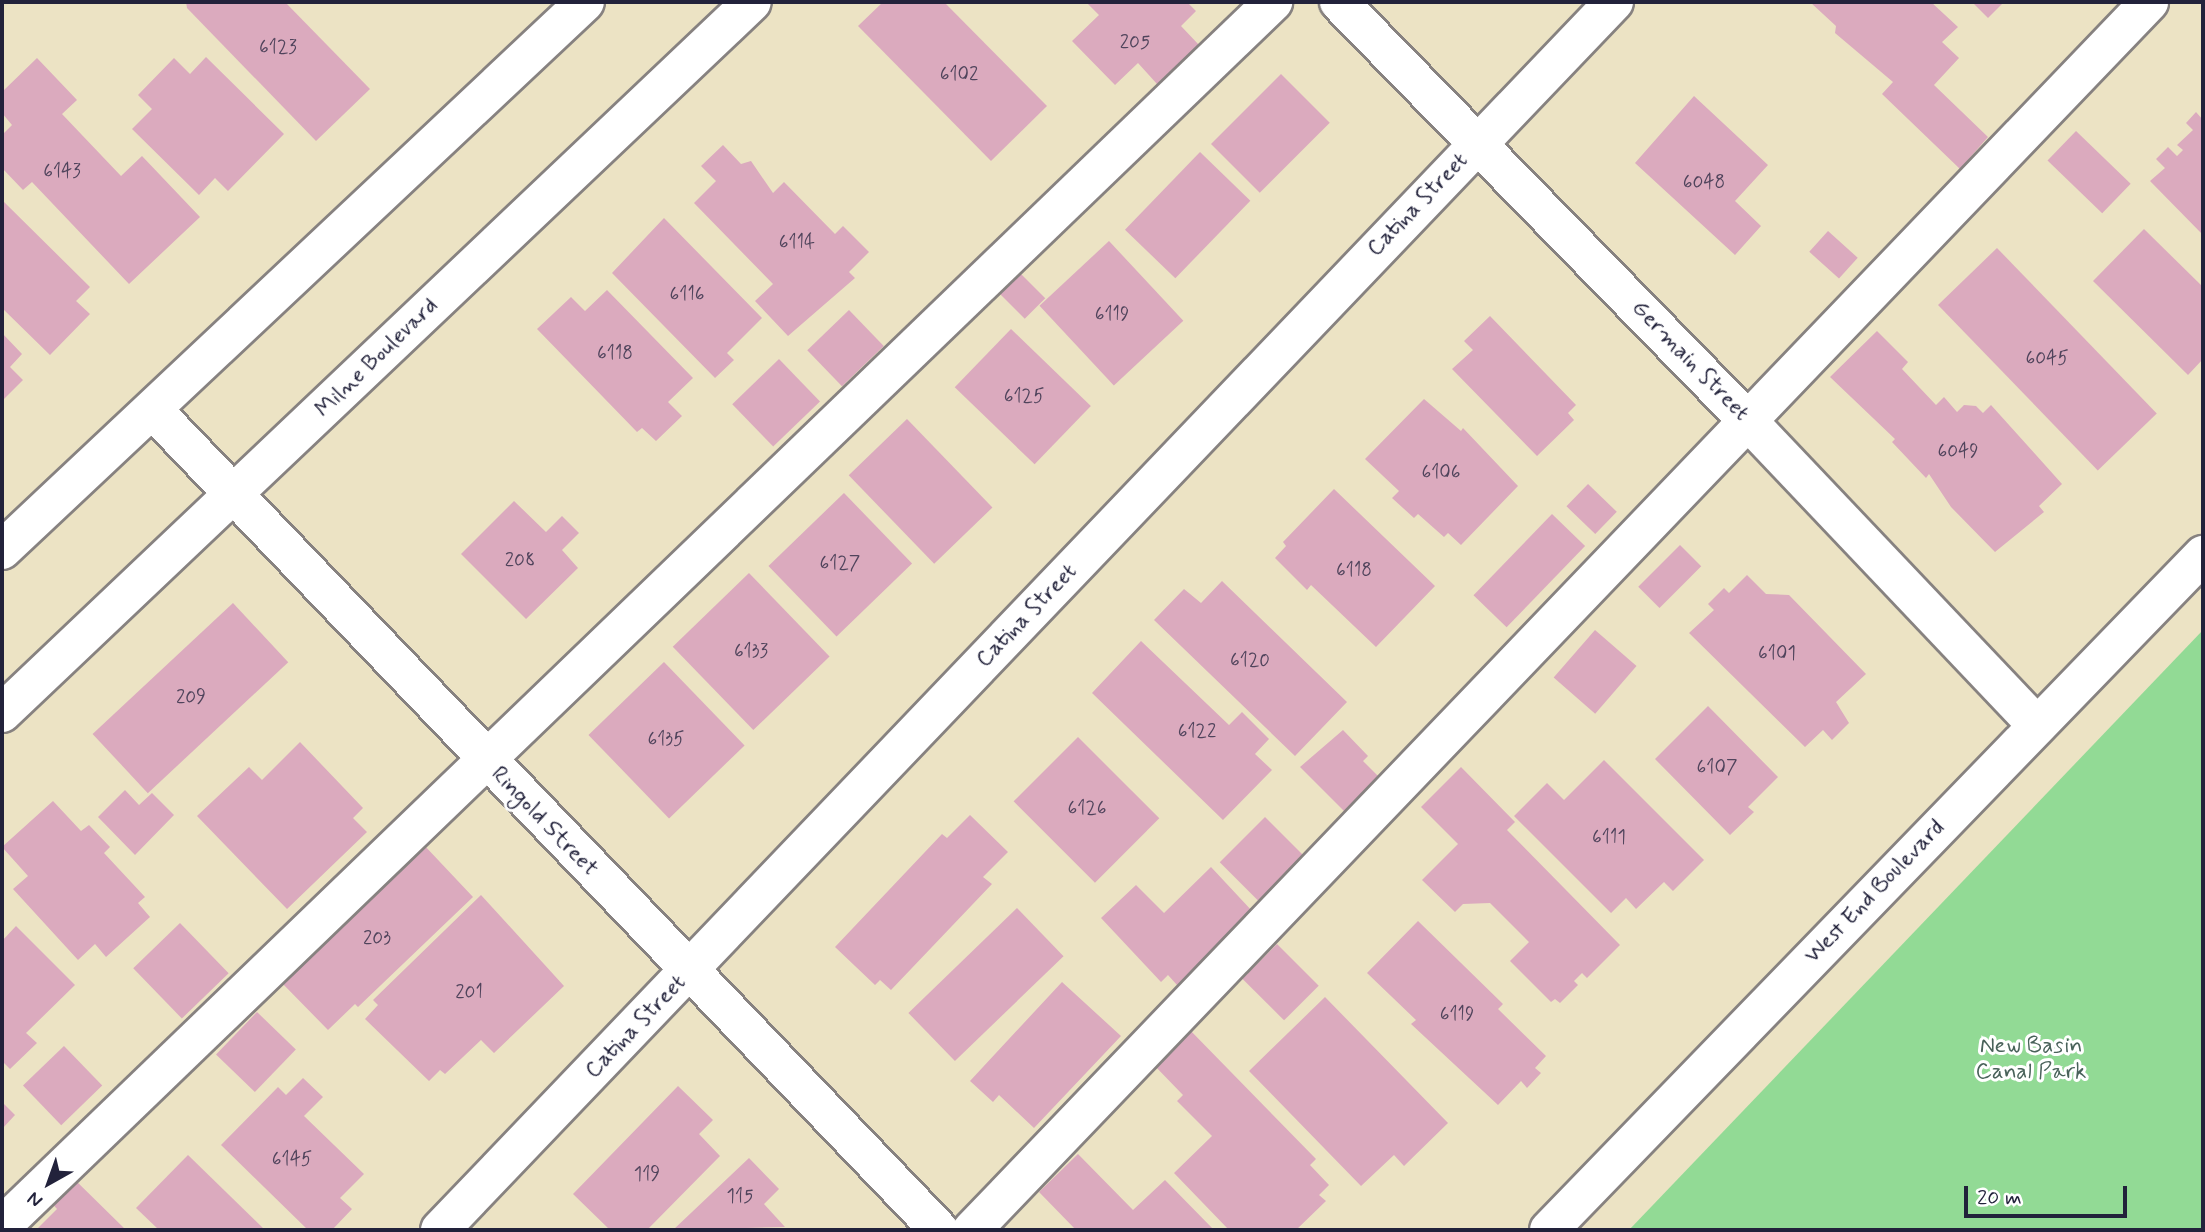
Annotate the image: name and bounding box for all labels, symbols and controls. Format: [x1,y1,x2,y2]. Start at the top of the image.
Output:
house number: 205 [1120,32,1150,54]
house number: 6123 [259,37,297,59]
house number: 6102 [940,64,978,86]
street label: Catina Street [1360,146,1476,264]
house number: 6143 [43,161,81,183]
house number: 6048 [1683,172,1725,194]
house number: 6114 [779,232,815,254]
house number: 6116 [669,284,705,306]
street label: Germain Street [1624,293,1756,429]
street label: Milne Boulevard [311,294,443,422]
house number: 6119 [1095,304,1129,326]
house number: 6118 [597,343,633,365]
house number: 6045 [2025,348,2069,370]
house number: 6125 [1004,386,1044,408]
house number: 6049 [1937,441,1979,463]
house number: 6106 [1421,462,1461,484]
house number: 208 [505,550,535,572]
house number: 6127 [820,553,860,575]
street label: Catina Street [969,557,1085,675]
house number: 6118 [1336,560,1372,582]
house number: 6133 [734,641,768,663]
house number: 6101 [1758,643,1796,665]
house number: 6120 [1230,650,1270,672]
house number: 209 [176,687,206,709]
house number: 6122 [1178,721,1216,743]
house number: 6135 [647,729,685,751]
house number: 6107 [1697,757,1737,779]
street label: Ringold Street [485,762,603,882]
house number: 6126 [1068,798,1106,820]
street label: West End Boulevard [1800,815,1950,969]
house number: 6111 [1592,827,1626,849]
house number: 203 [363,928,391,950]
street label: Catina Street [578,968,694,1086]
house number: 201 [455,982,483,1004]
house number: 6119 [1440,1004,1474,1026]
park label: New Basin Canal Park [1977,1032,2085,1086]
north arrow [14,1148,84,1218]
house number: 6145 [272,1149,312,1171]
house number: 119 [634,1164,660,1186]
scale bar [1967,1172,2130,1216]
text: 20 m [1977,1184,2022,1212]
text: N [22,1186,48,1213]
house number: 115 [726,1186,754,1208]

